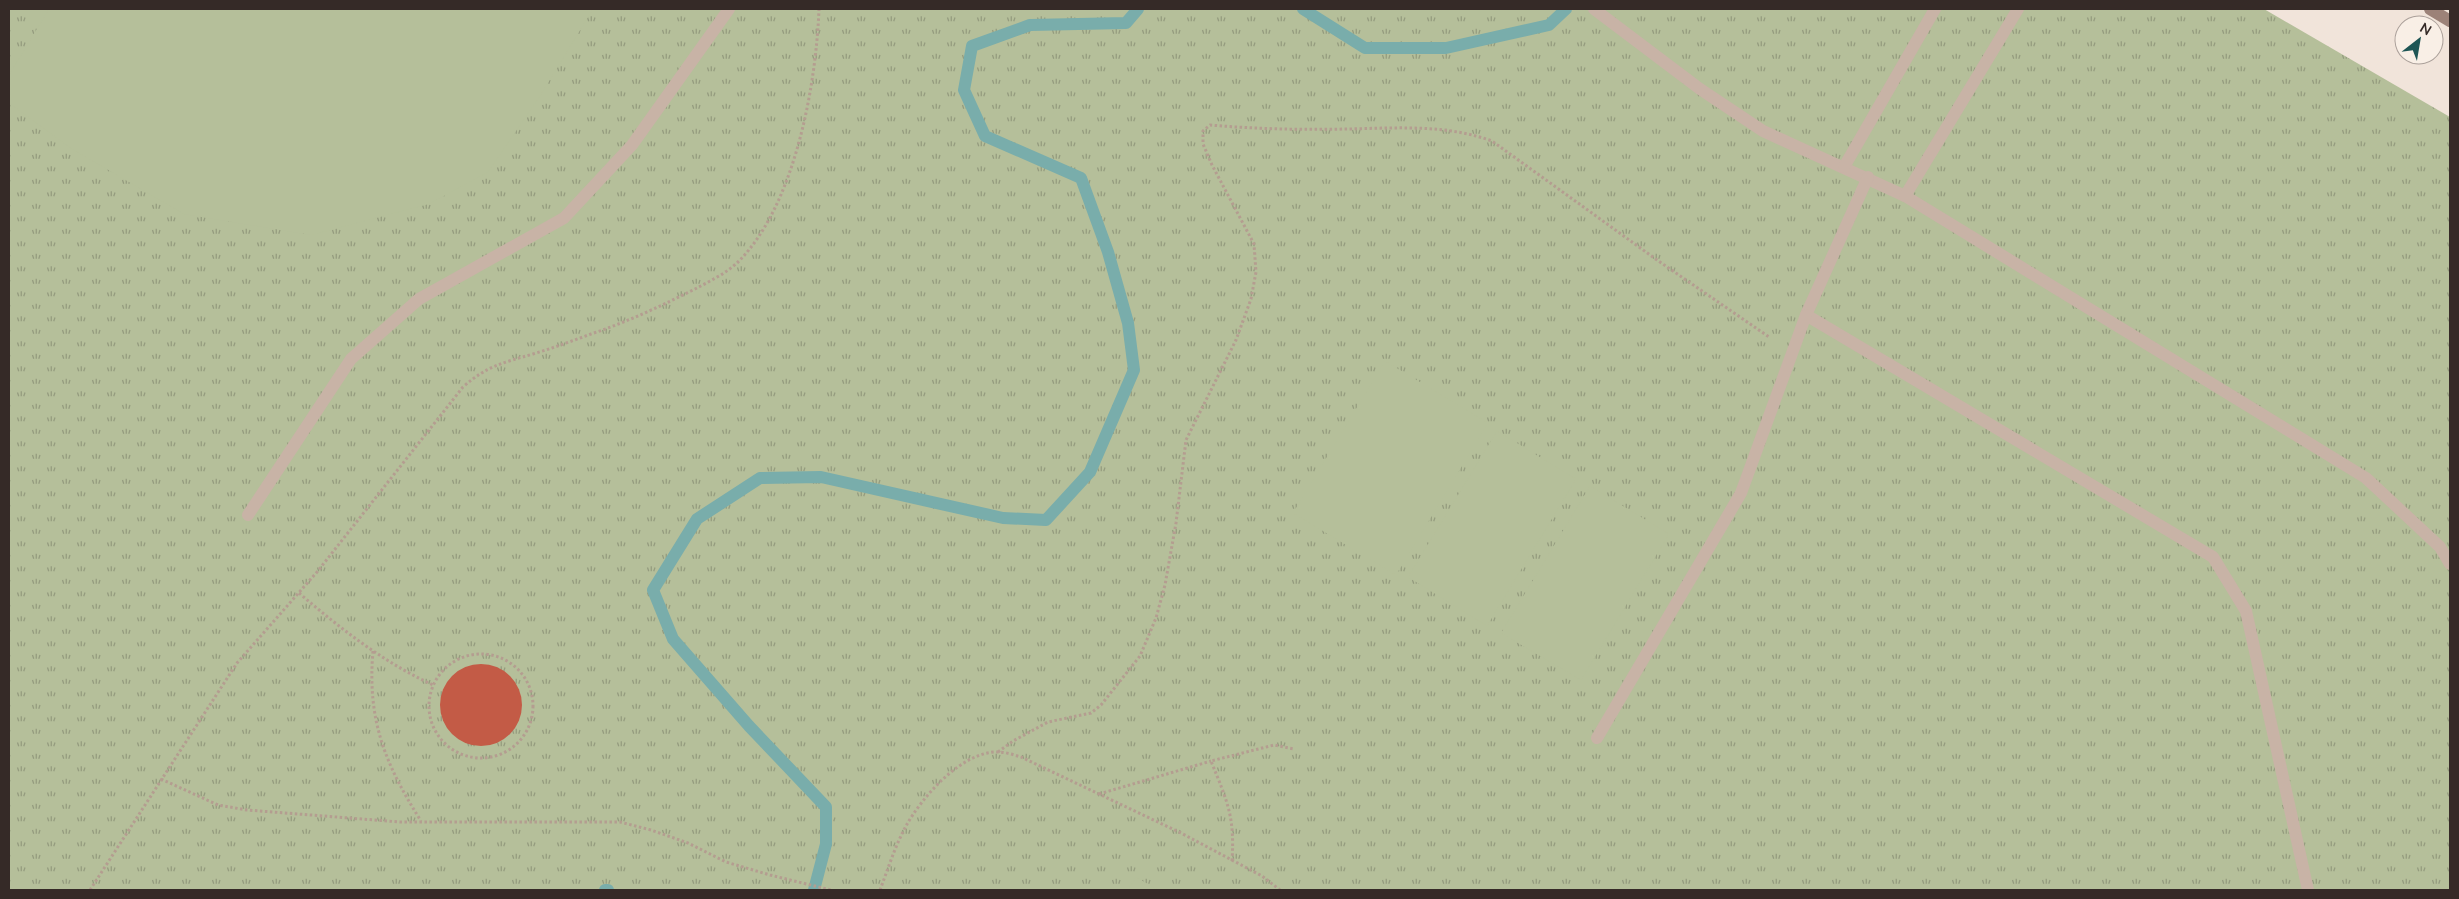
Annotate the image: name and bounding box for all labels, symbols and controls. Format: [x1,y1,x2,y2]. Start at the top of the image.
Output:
north arrow [2394,15,2444,65]
text: N [2416,18,2435,40]

